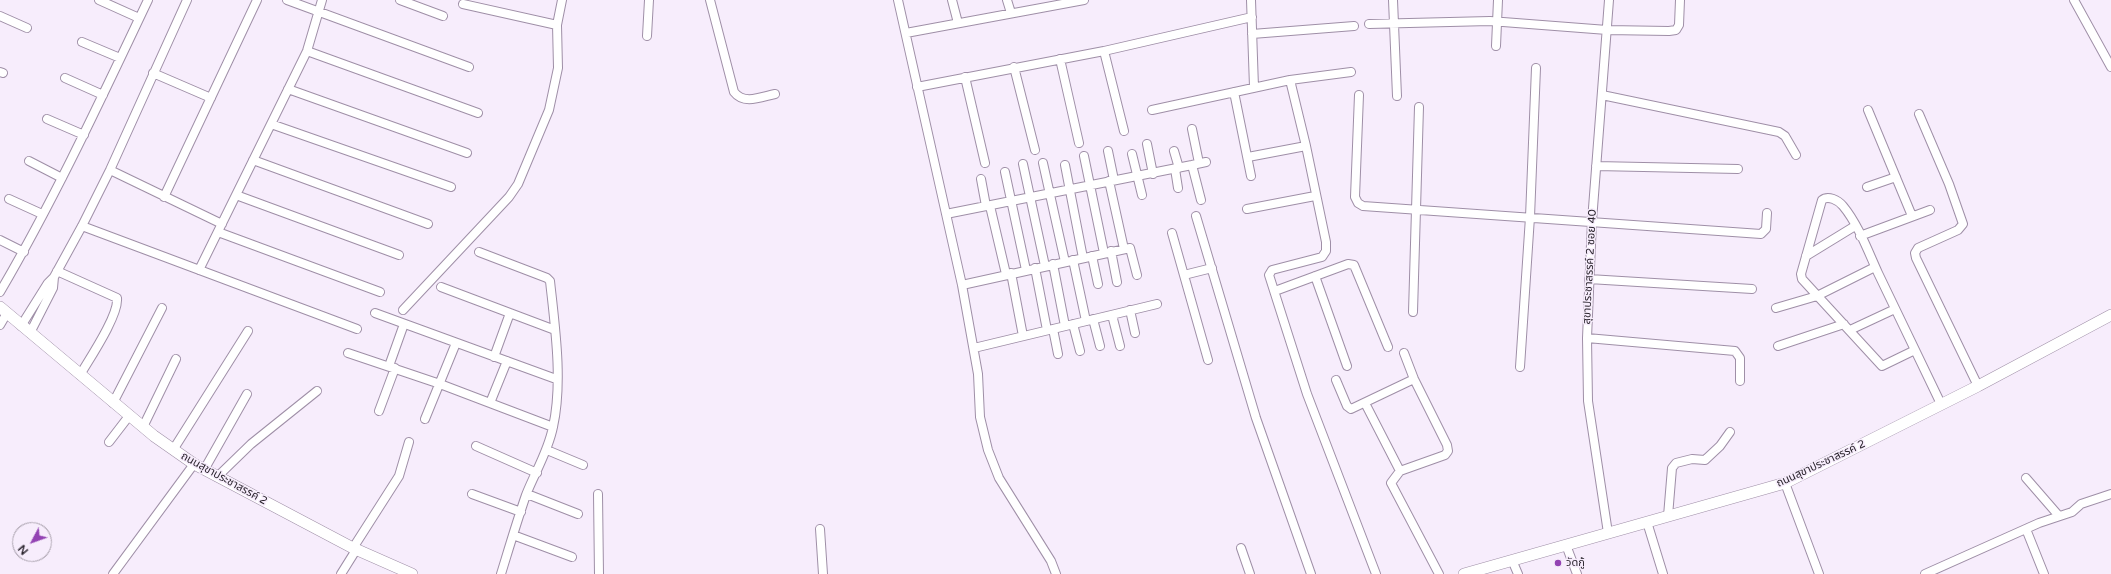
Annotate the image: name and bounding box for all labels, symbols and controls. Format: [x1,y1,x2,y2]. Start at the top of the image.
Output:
street label: สุขาประชาสรรค์ 2 ซอย 40 [1580,209,1600,325]
street label: ถนนสุขาประชาสรรค์ 2 [1774,438,1868,490]
street label: ถนนสุขาประชาสรรค์ 2 [179,450,269,508]
north arrow [12,522,52,562]
text: N [16,542,31,557]
place label: วัดกู้ [1566,556,1585,570]
marker: วัดกู้ [1553,558,1563,568]

